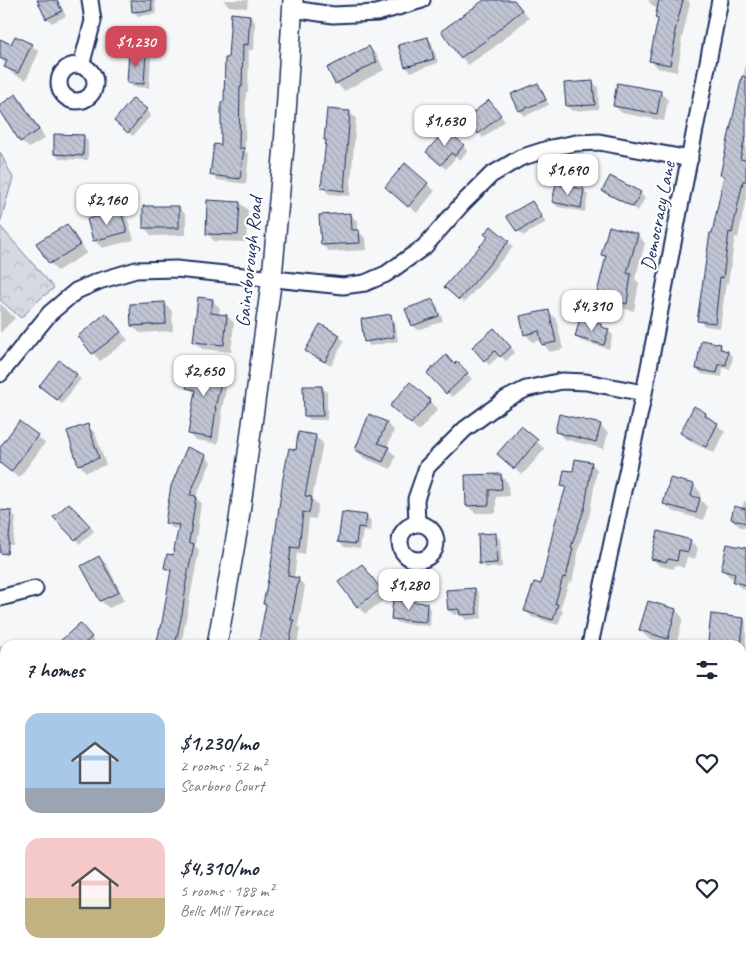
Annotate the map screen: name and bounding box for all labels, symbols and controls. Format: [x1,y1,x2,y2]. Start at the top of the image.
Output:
pin: $1,230 [95,26,177,68]
text: $1,230 [116,32,156,52]
pin: $1,630 [404,104,486,147]
text: $1,630 [425,111,465,131]
pin: $1,690 [527,154,609,196]
street label: Democracy Lane [635,158,681,273]
text: $1,690 [548,160,588,180]
pin: $2,160 [66,184,148,226]
text: $2,160 [87,190,127,210]
street label: Gainsborough Road [230,193,269,328]
pin: $4,310 [551,290,633,332]
text: $4,310 [572,296,612,316]
pin: $2,650 [163,354,245,397]
text: $2,650 [184,361,224,381]
pin: $1,280 [368,568,450,611]
text: $1,280 [389,575,429,595]
icon: filters [693,656,721,684]
text: 7 homes [25,657,84,683]
text: $1,230/mo [180,730,258,756]
icon: home [65,733,125,793]
icon: heart [693,749,721,777]
text: 2 rooms · 52 m² [180,756,266,776]
text: Scarboro Court [180,776,264,796]
text: $4,310/mo [180,855,258,881]
icon: home [65,858,125,918]
icon: heart [693,874,721,902]
text: 5 rooms · 188 m² [180,881,274,901]
text: Bells Mill Terrace [180,901,273,921]

